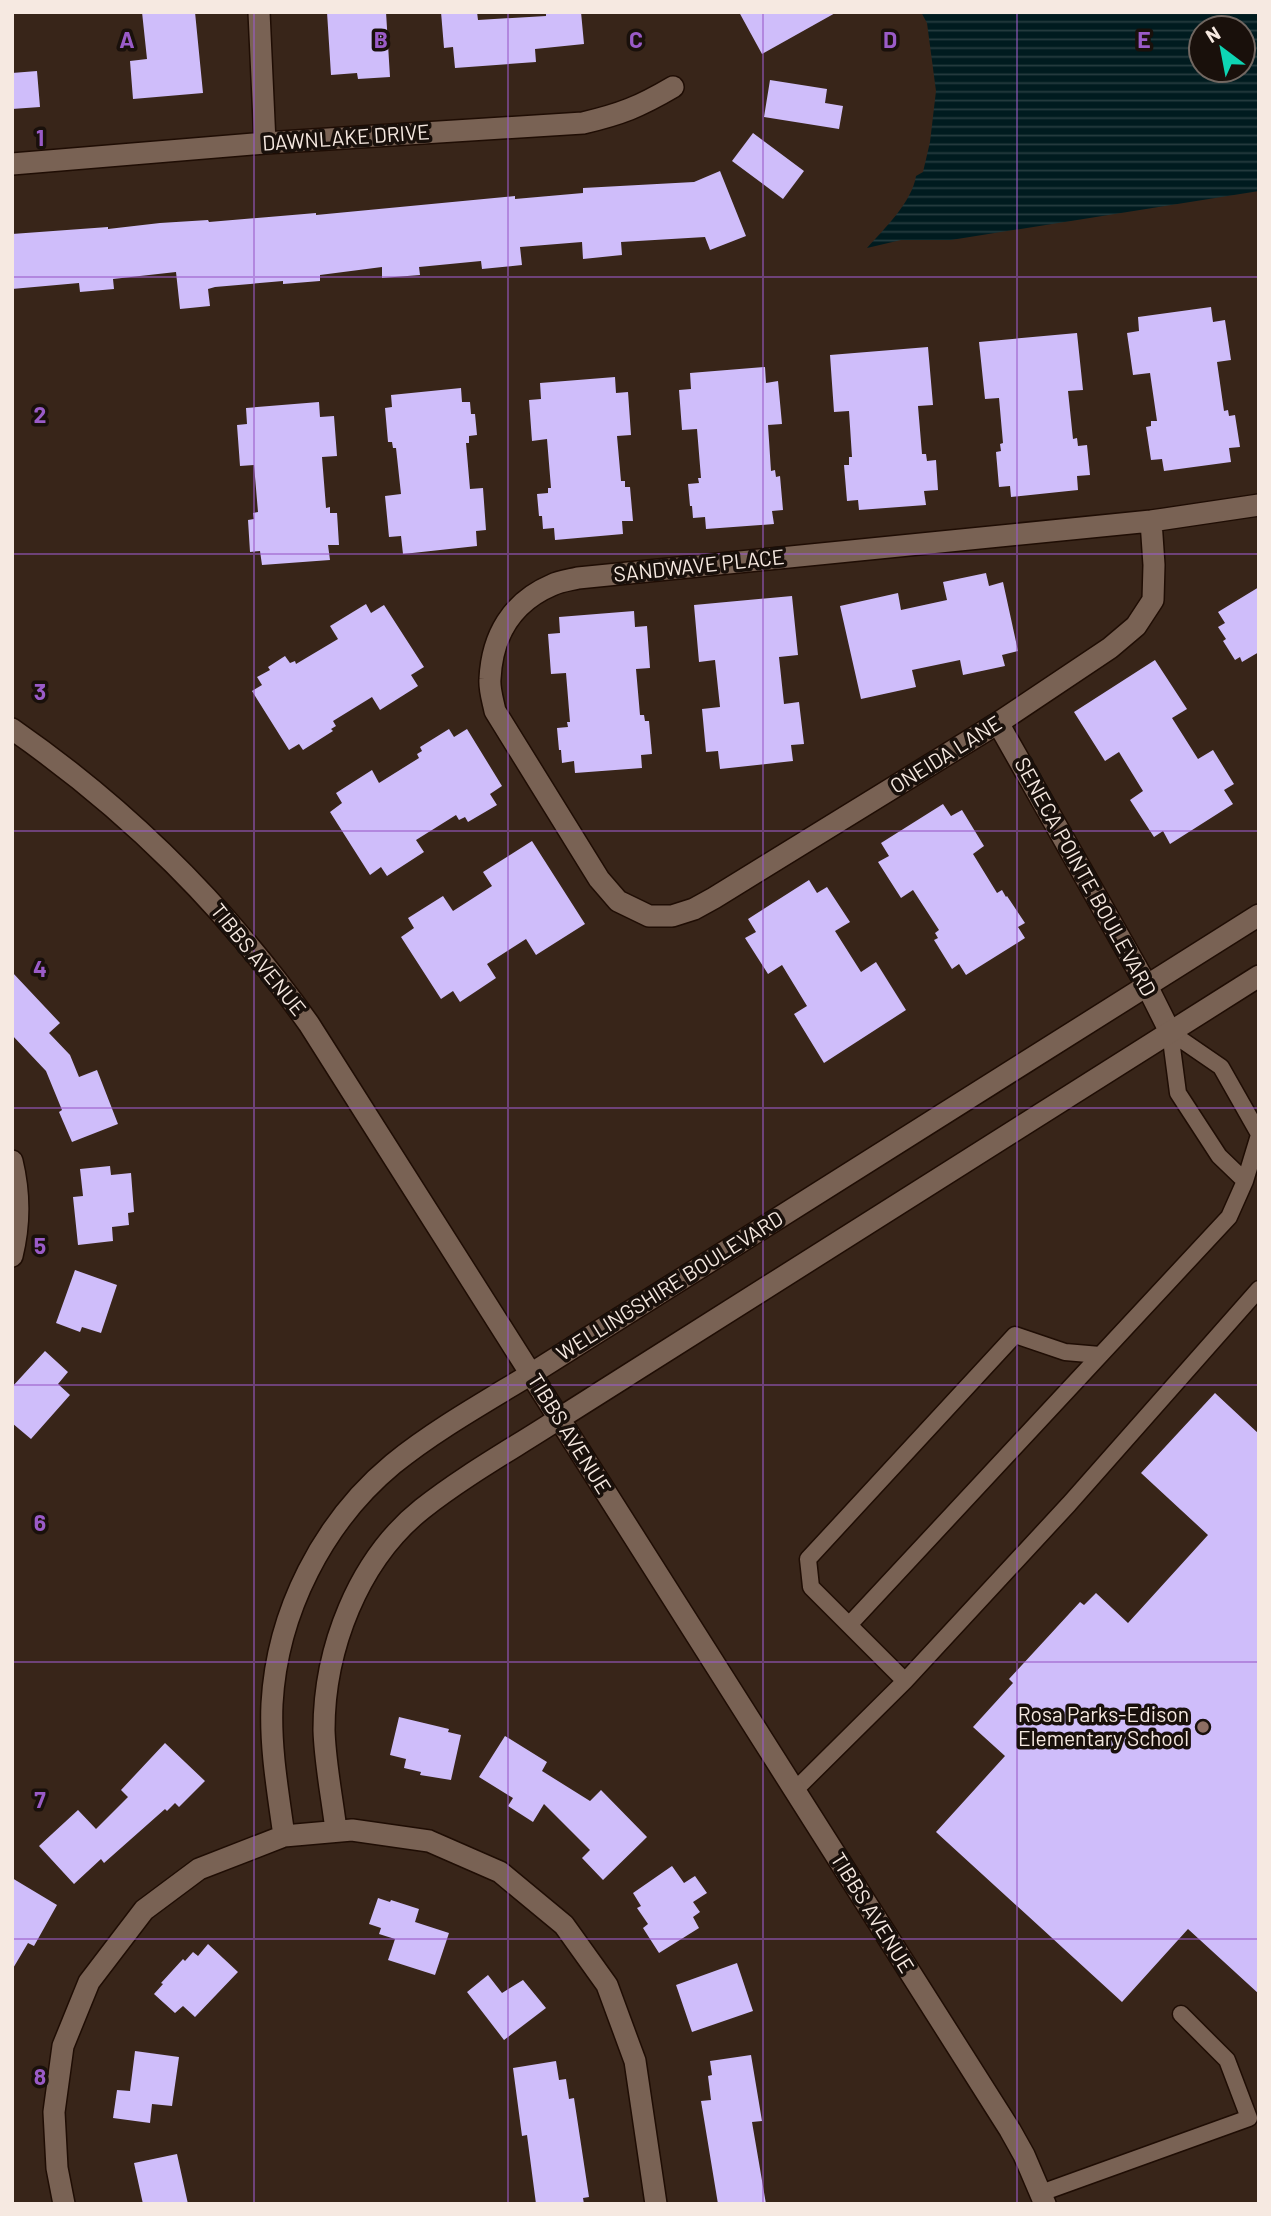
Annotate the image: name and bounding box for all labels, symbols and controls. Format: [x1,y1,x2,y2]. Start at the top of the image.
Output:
north arrow [1187,14,1257,84]
text: N [1201,21,1224,47]
text: A [119,25,135,53]
text: B [374,25,388,53]
text: C [629,25,643,53]
text: D [883,25,897,53]
text: E [1137,25,1151,53]
street label: DAWNLAKE DRIVE [261,118,431,155]
text: 1 [36,123,44,151]
text: 2 [34,400,46,428]
street label: SANDWAVE PLACE [612,543,786,586]
text: 3 [34,677,46,705]
street label: ONEIDA LANE [885,710,1006,798]
street label: SENECA POINTE BOULEVARD [1010,753,1162,1000]
street label: TIBBS AVENUE [206,898,312,1020]
text: 4 [33,954,47,982]
street label: WELLINGSHIRE BOULEVARD [551,1205,787,1365]
text: 5 [34,1231,46,1259]
street label: TIBBS AVENUE [523,1368,617,1498]
text: 6 [34,1508,46,1536]
place label: Rosa Parks-Edison Elementary School [1018,1701,1189,1750]
marker: Rosa Parks-Edison Elementary School [1195,1719,1211,1735]
text: 7 [34,1785,46,1813]
street label: TIBBS AVENUE [826,1847,920,1977]
text: 8 [34,2062,46,2090]

